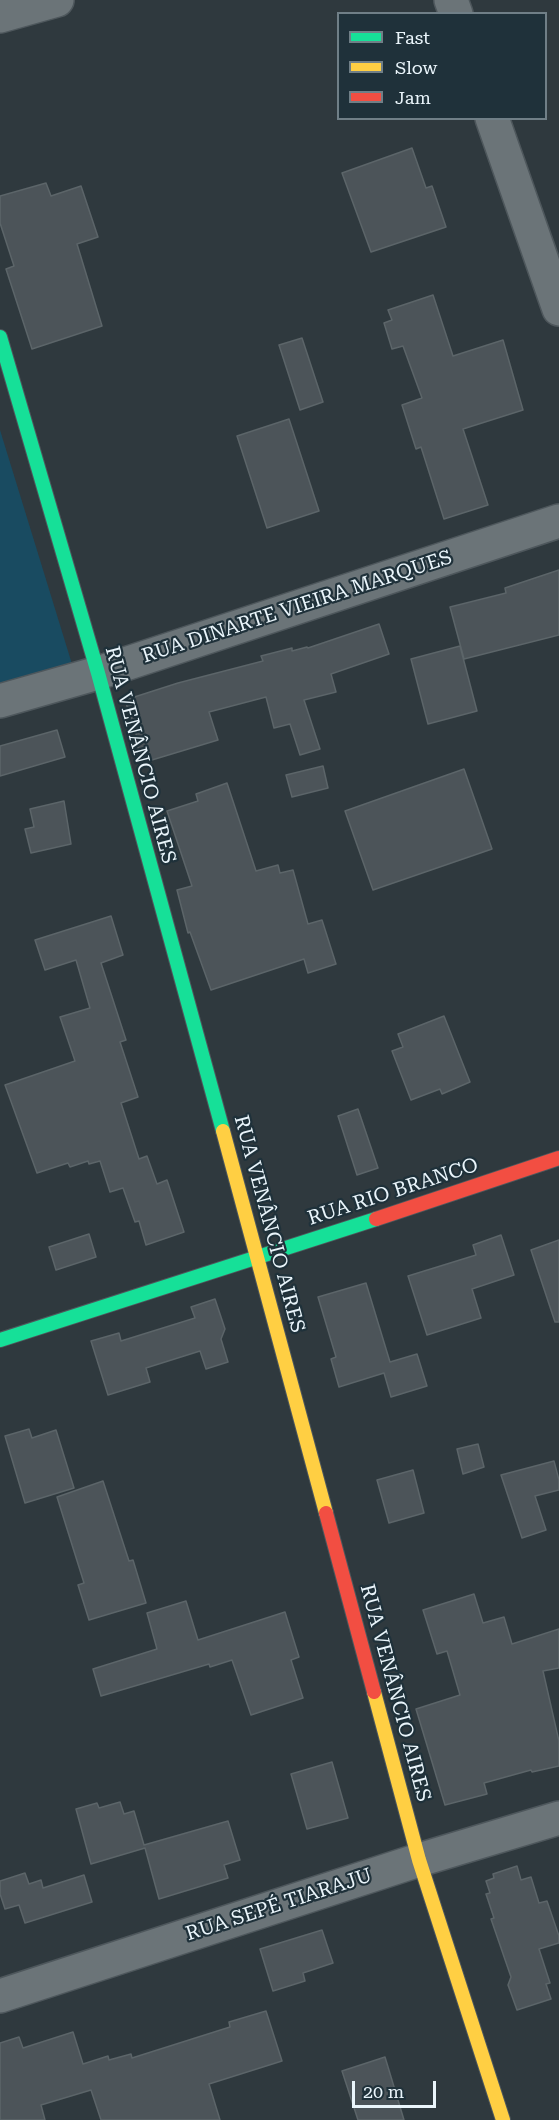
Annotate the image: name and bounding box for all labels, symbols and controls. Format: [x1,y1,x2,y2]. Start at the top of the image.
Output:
legend [337,12,547,120]
text: Fast [395,27,430,48]
text: Slow [395,57,437,78]
text: Jam [395,87,431,108]
street label: RUA DINARTE VIEIRA MARQUES [139,545,455,669]
street label: RUA VENÂNCIO AIRES [99,644,181,866]
street label: RUA VENÂNCIO AIRES [228,1113,310,1335]
street label: RUA RIO BRANCO [305,1153,481,1231]
street label: RUA VENÂNCIO AIRES [354,1582,436,1804]
street label: RUA SEPÉ TIARAJU [183,1864,375,1946]
scale bar [355,2069,439,2107]
text: 20 m [363,2081,404,2102]

